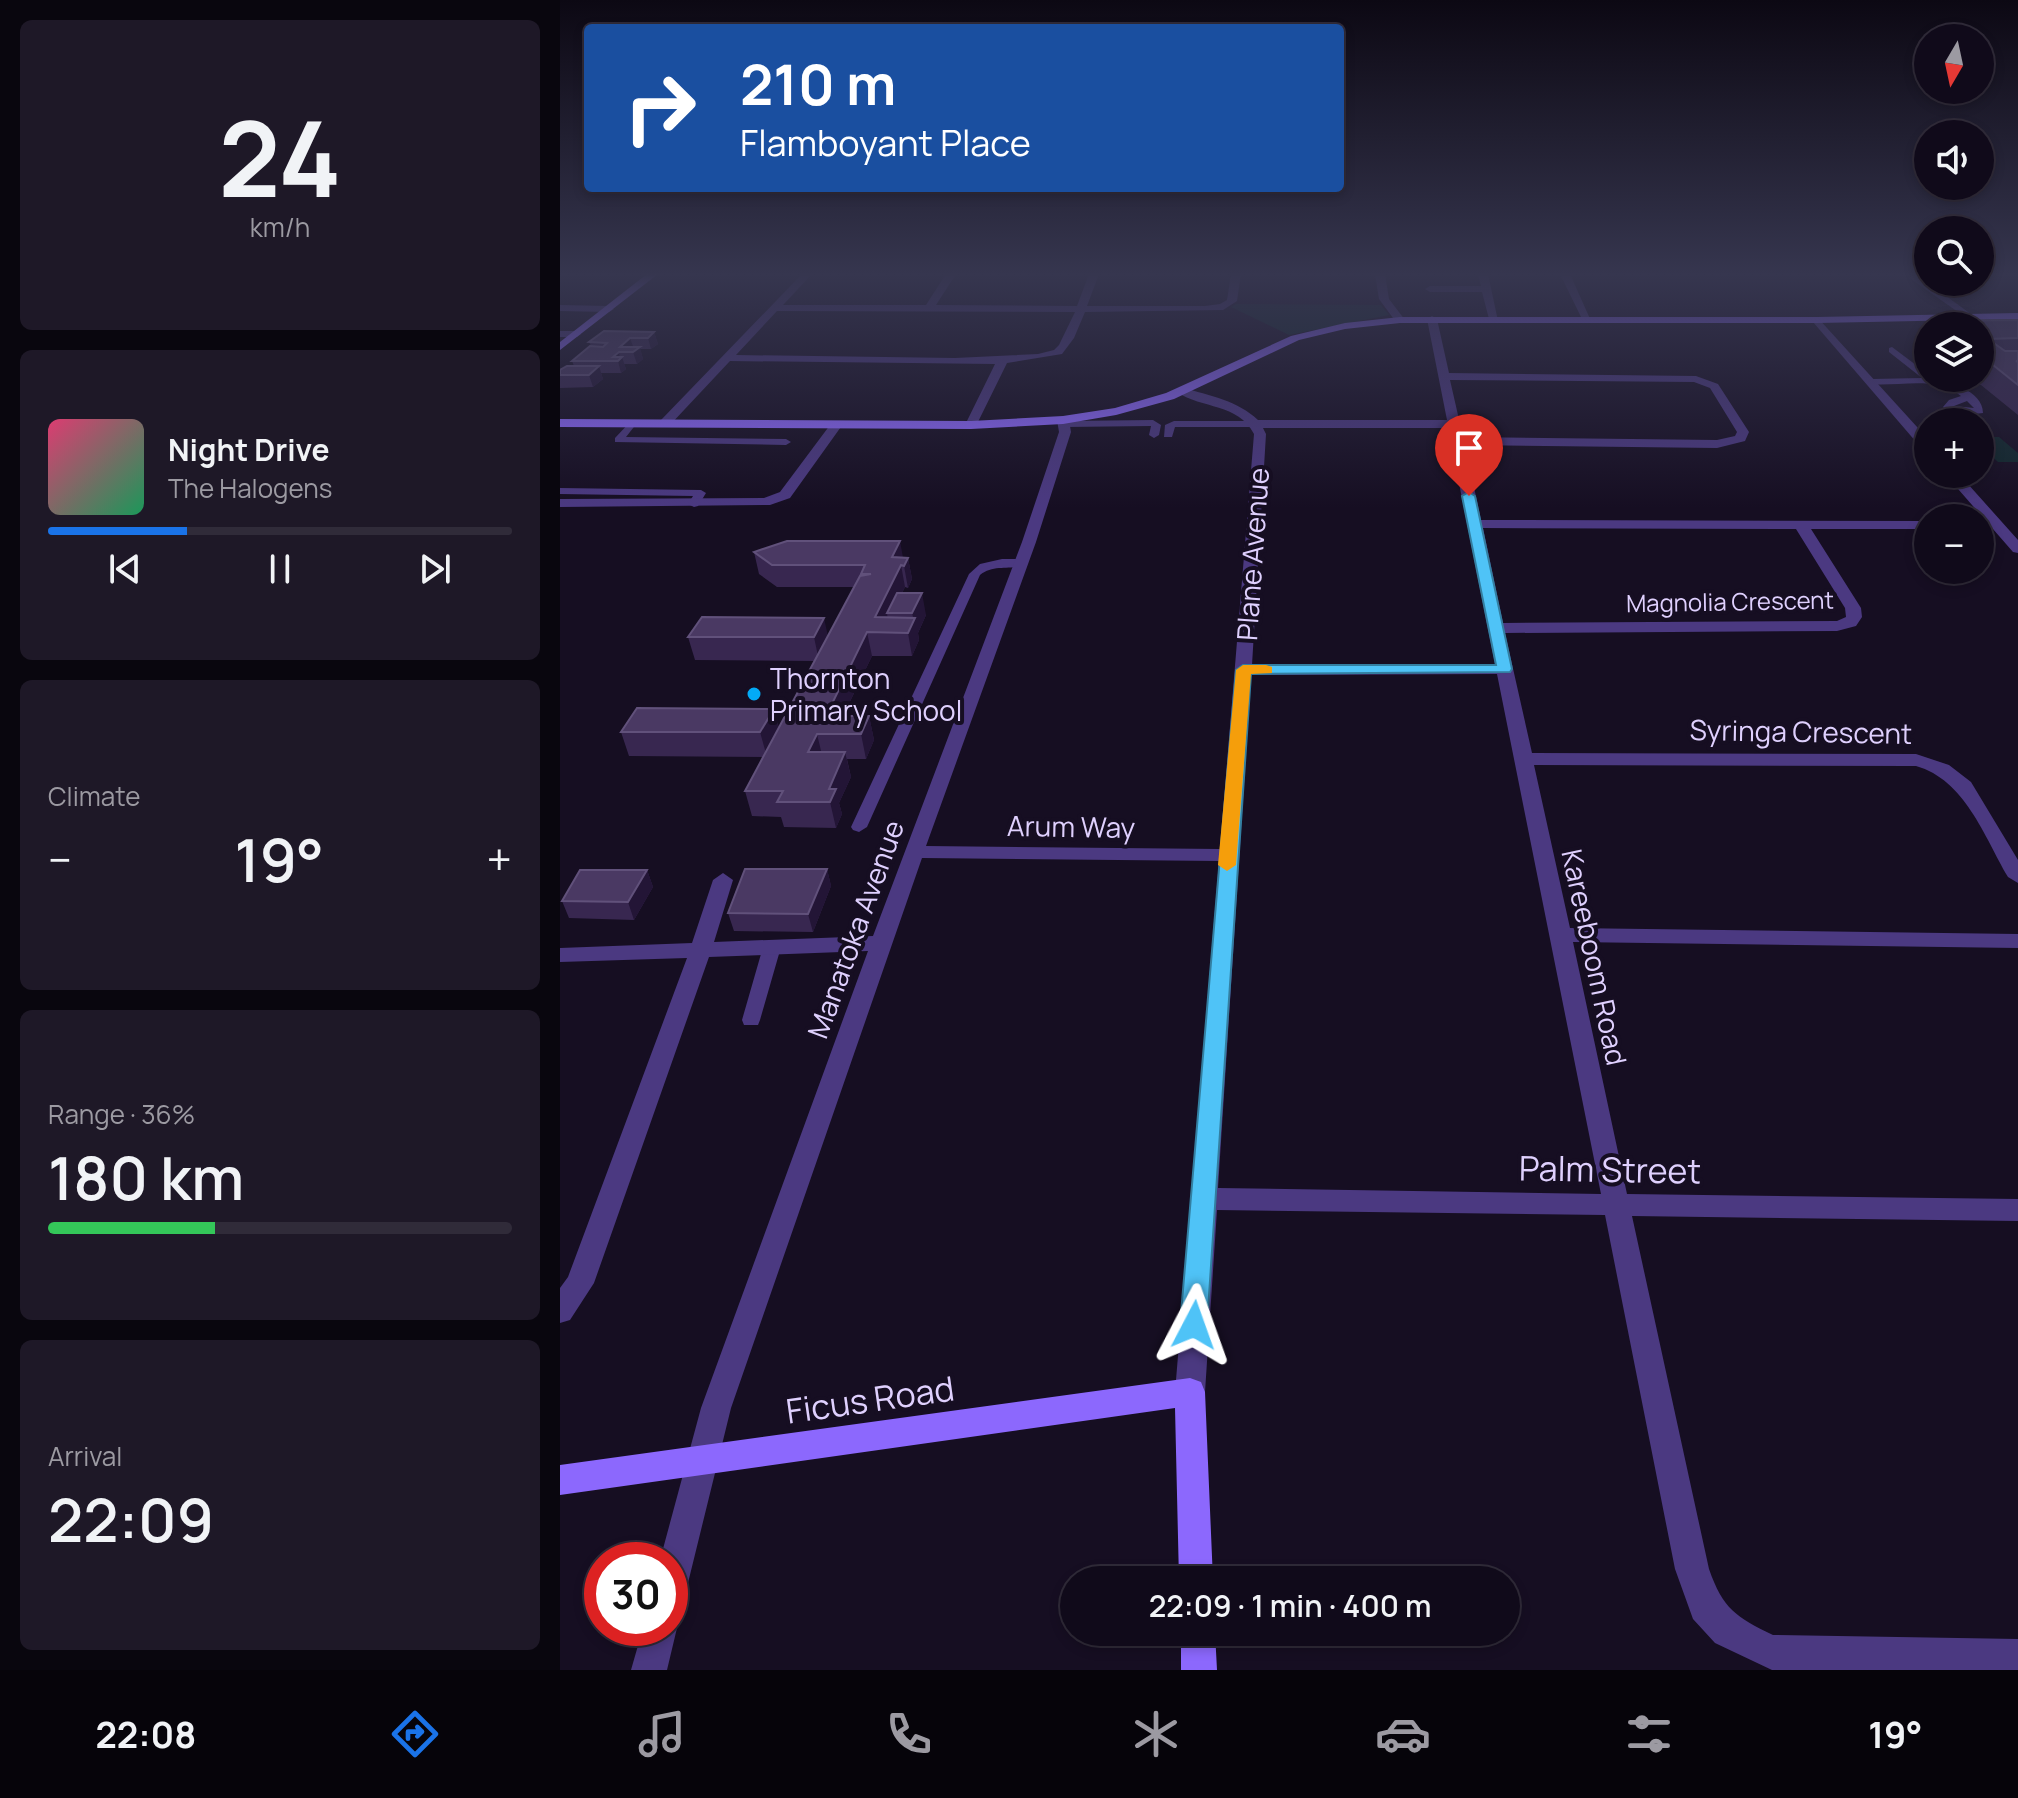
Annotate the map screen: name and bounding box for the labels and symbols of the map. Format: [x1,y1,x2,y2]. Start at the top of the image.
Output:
north arrow [1914,24,1994,104]
pin [1435,414,1503,496]
street label: Plane Avenue [1227,466,1277,642]
street label: Magnolia Crescent [1626,583,1834,619]
place label: Thornton Primary School [770,659,962,729]
marker: Thornton Primary School [745,685,763,703]
street label: Syringa Crescent [1689,710,1913,752]
street label: Arum Way [1007,806,1136,846]
street label: Manatoka Avenue [798,815,912,1043]
street label: Kareeboom Road [1554,845,1636,1069]
street label: Palm Street [1519,1144,1701,1194]
position arrow [1152,1283,1236,1367]
street label: Ficus Road [783,1364,957,1434]
speed limit sign: 30 [584,1542,688,1646]

